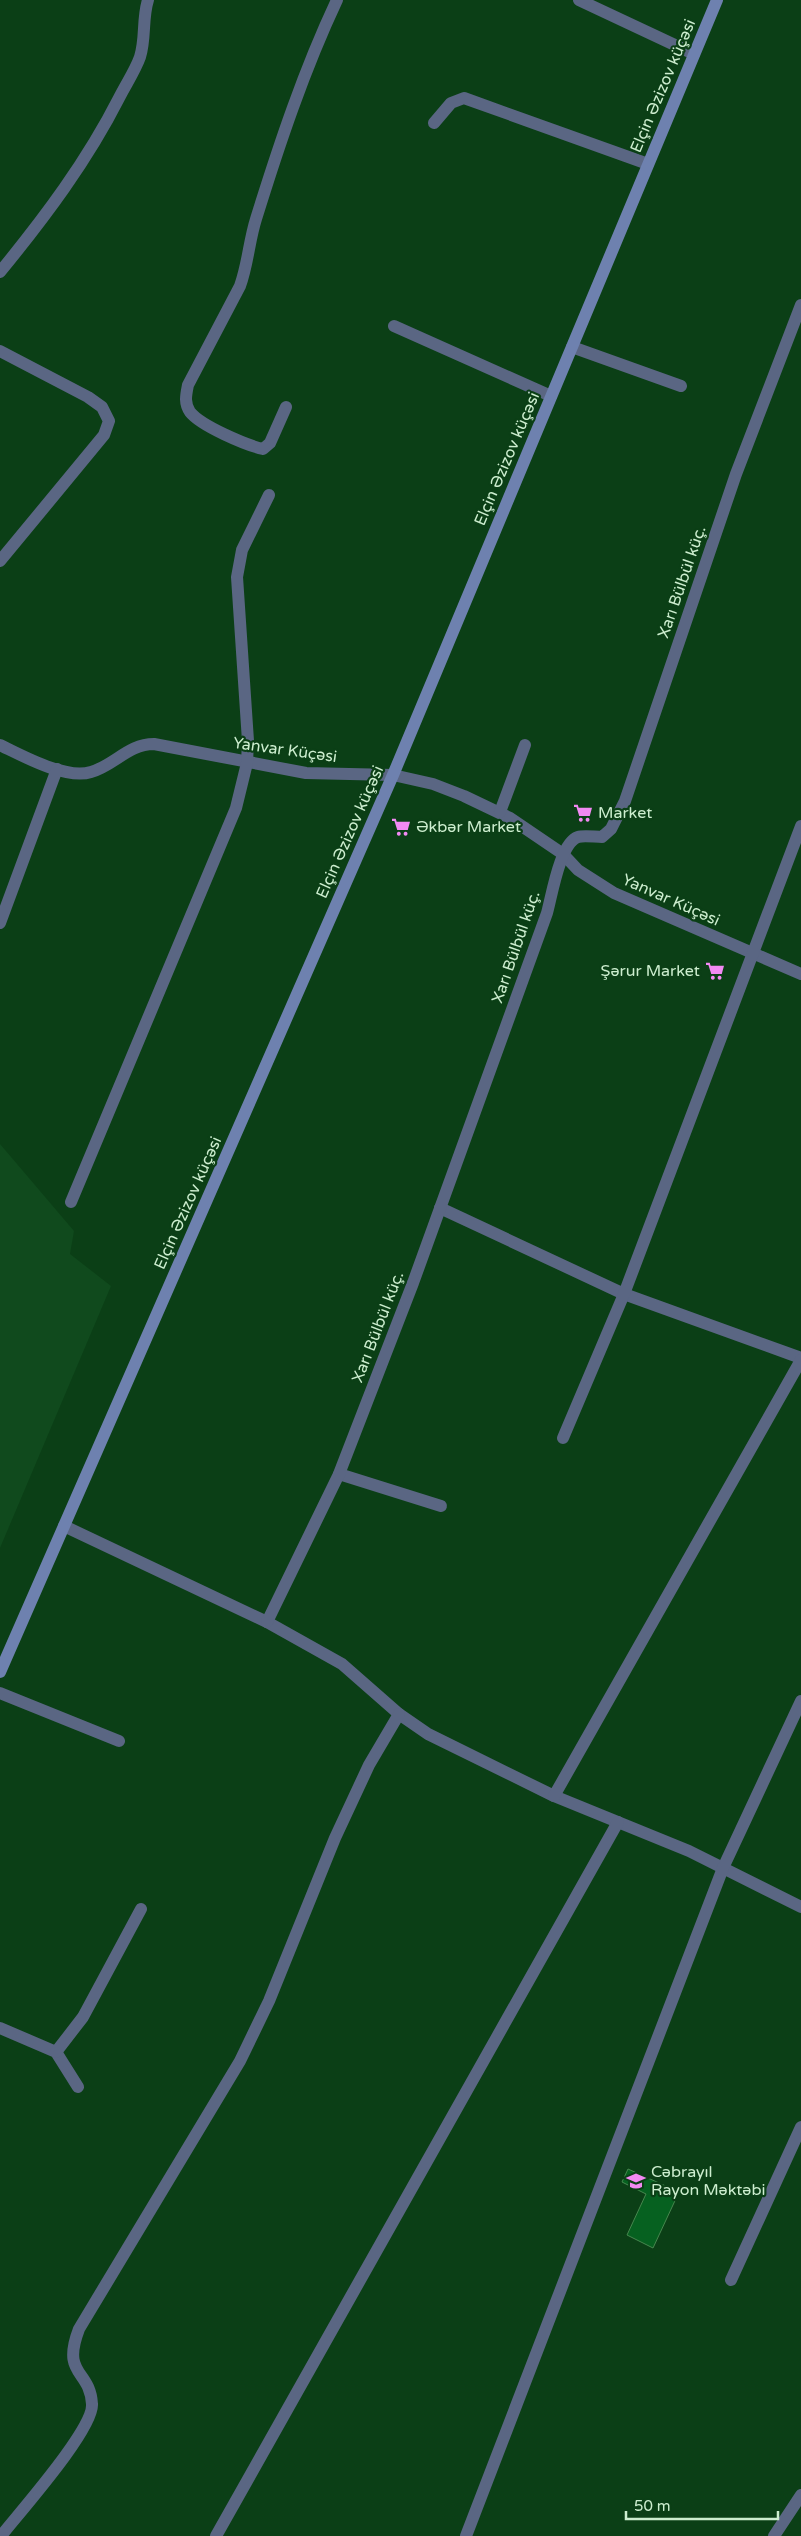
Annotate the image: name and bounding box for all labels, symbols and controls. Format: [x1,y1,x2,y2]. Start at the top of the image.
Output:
street label: Elçin Əzizov küçəsi [626,16,700,156]
street label: Elçin Əzizov küçəsi [470,389,544,529]
street label: Xarı Bülbül küç. [653,523,711,641]
street label: Yanvar Küçəsi [232,733,338,767]
street label: Elçin Əzizov küçəsi [312,763,388,901]
supermarket icon: Market [572,802,594,824]
place label: Market [598,803,652,823]
supermarket icon: Əkbər Market [390,816,412,838]
place label: Əkbər Market [416,817,521,837]
street label: Yanvar Küçəsi [619,870,723,930]
street label: Xarı Bülbül küç. [487,888,545,1006]
supermarket icon: Şərur Market [704,960,726,982]
place label: Şərur Market [601,961,700,981]
street label: Elçin Əzizov küçəsi [150,1134,226,1272]
street label: Xarı Bülbül küç. [348,1268,408,1386]
place label: Cəbrayıl Rayon Məktəbi [651,2162,766,2200]
school or university icon: Cəbrayıl Rayon Məktəbi [625,2170,647,2192]
scale bar [626,2488,778,2520]
text: 50 m [634,2497,671,2515]

